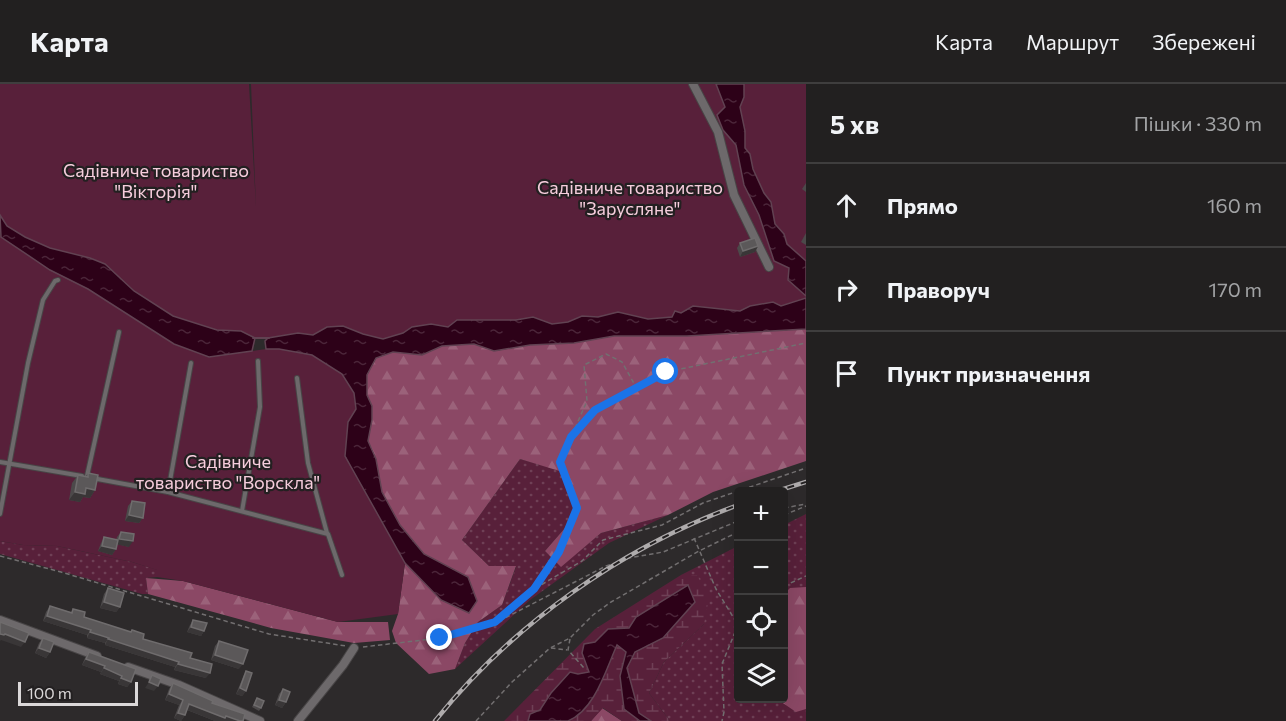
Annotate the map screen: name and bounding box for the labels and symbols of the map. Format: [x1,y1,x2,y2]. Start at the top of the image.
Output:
park label: Садівниче товариство "Вікторія" [63,159,249,202]
park label: Садівниче товариство "Зарусляне" [537,176,723,219]
route start [652,358,678,384]
park label: Садівниче товариство "Ворскла" [136,450,320,493]
route end [426,624,452,650]
scale bar [18,679,138,706]

